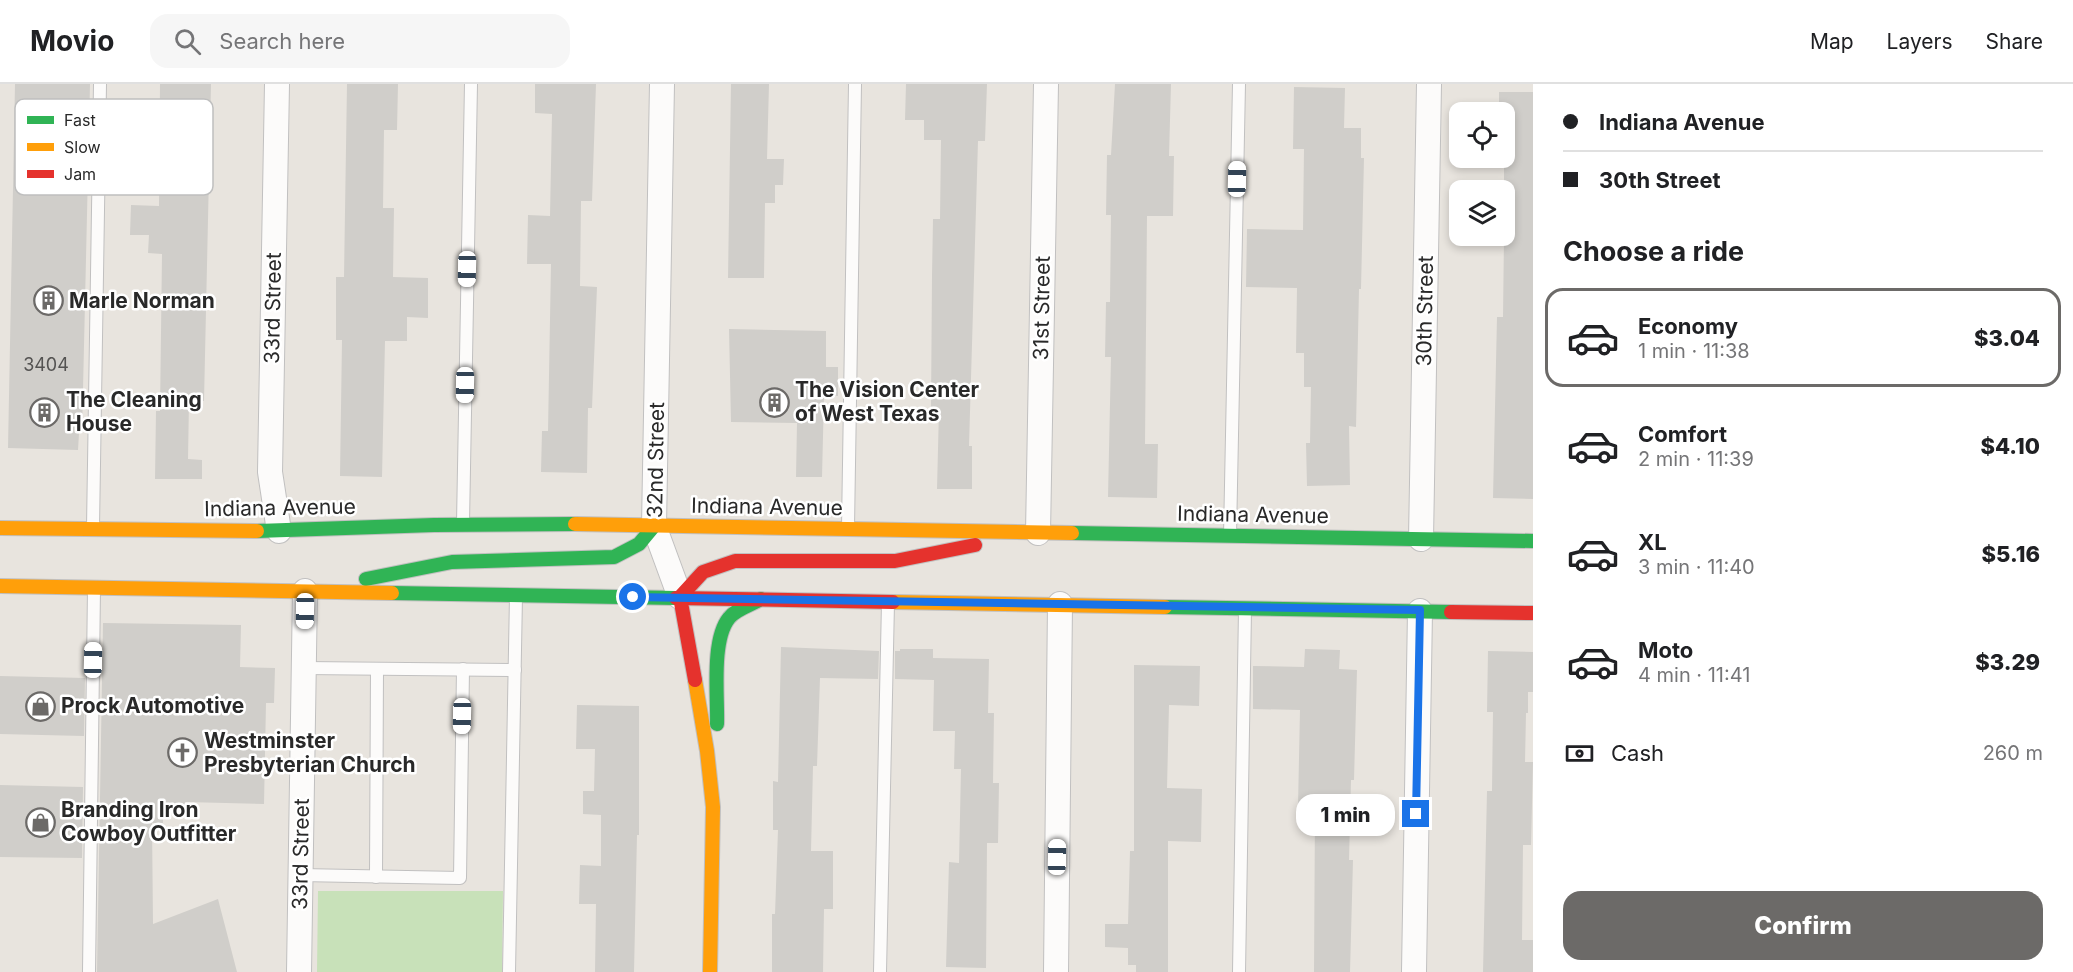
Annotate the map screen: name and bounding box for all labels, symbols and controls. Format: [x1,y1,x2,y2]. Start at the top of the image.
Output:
search box [150,14,570,68]
text: Movio [30,24,114,58]
icon: search [171,25,204,58]
text: Search here [219,28,345,54]
text: Map [1810,29,1854,54]
text: Layers [1887,29,1953,54]
text: Share [1986,29,2043,54]
legend [15,99,213,195]
map controls [1449,102,1515,246]
button: locate [1449,102,1515,168]
text: Indiana Avenue [1599,109,1764,135]
text: Fast [64,110,96,130]
text: Slow [64,137,101,157]
car [1228,161,1246,197]
text: Jam [64,164,96,184]
text: 30th Street [1599,167,1721,193]
button: layers [1449,180,1515,246]
text: Choose a ride [1563,235,1744,268]
car [458,251,476,287]
street label: 33rd Street [259,252,286,364]
street label: 31st Street [1028,255,1055,361]
street label: 30th Street [1411,255,1438,367]
building icon: Marle Norman [32,285,64,317]
place label: Marle Norman [69,288,215,313]
icon: car [1566,311,1620,365]
text: Economy [1638,313,1738,339]
text: $3.04 [1974,325,2040,351]
text: 1 min · 11:38 [1638,339,1750,363]
house number: 3404 [23,354,69,375]
car [456,367,474,403]
place label: The Vision Center of West Texas [795,377,979,426]
building icon: The Vision Center of West Texas [758,386,790,418]
place label: The Cleaning House [66,387,202,436]
building icon: The Cleaning House [29,396,61,428]
street label: 32nd Street [642,402,669,518]
icon: car [1566,419,1620,473]
text: Comfort [1638,421,1727,447]
text: $4.10 [1980,433,2040,459]
text: 2 min · 11:39 [1638,447,1754,471]
street label: Indiana Avenue [691,493,843,520]
street label: Indiana Avenue [204,494,356,521]
street label: Indiana Avenue [1177,501,1329,528]
icon: car [1566,527,1620,581]
text: XL [1638,529,1667,555]
text: $5.16 [1982,541,2040,567]
text: 3 min · 11:40 [1638,555,1755,579]
route start [619,583,646,610]
car [296,593,314,629]
icon: car [1566,635,1620,689]
text: Moto [1638,637,1693,663]
car [84,642,102,678]
text: $3.29 [1975,649,2040,675]
text: 4 min · 11:41 [1638,663,1750,687]
shop icon: Prock Automotive [24,690,56,722]
place label: Prock Automotive [61,693,244,718]
car [453,698,471,734]
place label: Westminster Presbyterian Church [204,728,416,777]
church icon: Westminster Presbyterian Church [167,737,199,769]
icon: cash [1563,737,1596,770]
text: Cash [1611,740,1664,766]
text: 260 m [1983,741,2043,765]
callout: 1 min [1296,793,1395,835]
place label: Branding Iron Cowboy Outfitter [61,797,237,846]
street label: 33rd Street [287,798,314,910]
route end [1402,800,1429,827]
text: 1 min [1320,803,1371,827]
shop icon: Branding Iron Cowboy Outfitter [24,806,56,838]
car [1048,839,1066,875]
button: Confirm [1563,891,2043,960]

